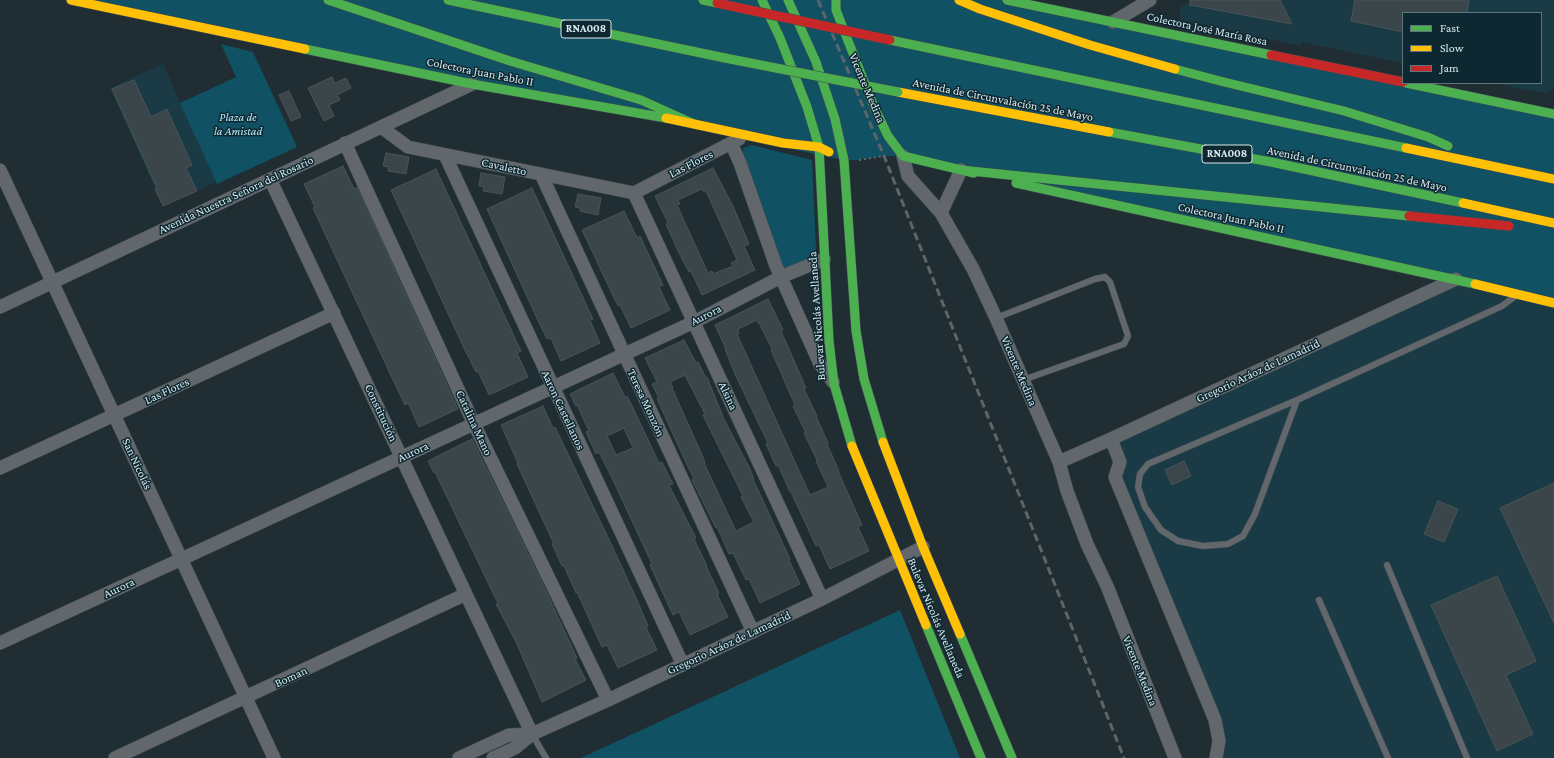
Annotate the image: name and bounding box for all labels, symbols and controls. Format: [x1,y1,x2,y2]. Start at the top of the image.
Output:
street label: Colectora José María Rosa [1145,9,1269,49]
legend [1402,12,1542,84]
road number: RNA008 [561,20,611,38]
text: Fast [1440,21,1460,35]
text: Slow [1440,41,1464,55]
street label: Vicente Medina [846,51,888,125]
street label: Colectora Juan Pablo II [425,55,535,89]
text: Jam [1440,61,1459,75]
street label: Avenida de Circunvalación 25 de Mayo [912,75,1094,125]
park label: Plaza de la Amistad [214,110,262,138]
street label: Avenida de Circunvalación 25 de Mayo [1266,143,1448,195]
road number: RNA008 [1202,145,1252,163]
street label: Las Flores [667,147,715,181]
street label: Avenida Nuestra Señora del Rosario [156,153,316,237]
street label: Cavaletto [480,155,528,179]
street label: Colectora Juan Pablo II [1176,200,1286,236]
street label: Bulevar Nicolás Avellaneda [805,251,829,381]
street label: Aurora [688,301,724,329]
street label: Vicente Medina [998,334,1040,408]
street label: Gregorio Aráoz de Lamadrid [1194,336,1322,406]
street label: Teresa Monzón [624,367,668,439]
street label: Aaron Castellanos [538,368,588,452]
street label: Las Flores [142,374,192,408]
street label: Alsina [715,379,741,413]
street label: Constitución [361,382,401,444]
street label: Catalina Mano [453,388,495,458]
street label: San Nicolás [119,436,155,492]
street label: Aurora [395,439,431,465]
street label: Bulevar Nicolás Avellaneda [904,556,968,680]
street label: Aurora [101,575,137,601]
street label: Gregorio Aráoz de Lamadrid [665,608,793,678]
street label: Vicente Medina [1119,634,1161,708]
street label: Boman [272,663,310,691]

